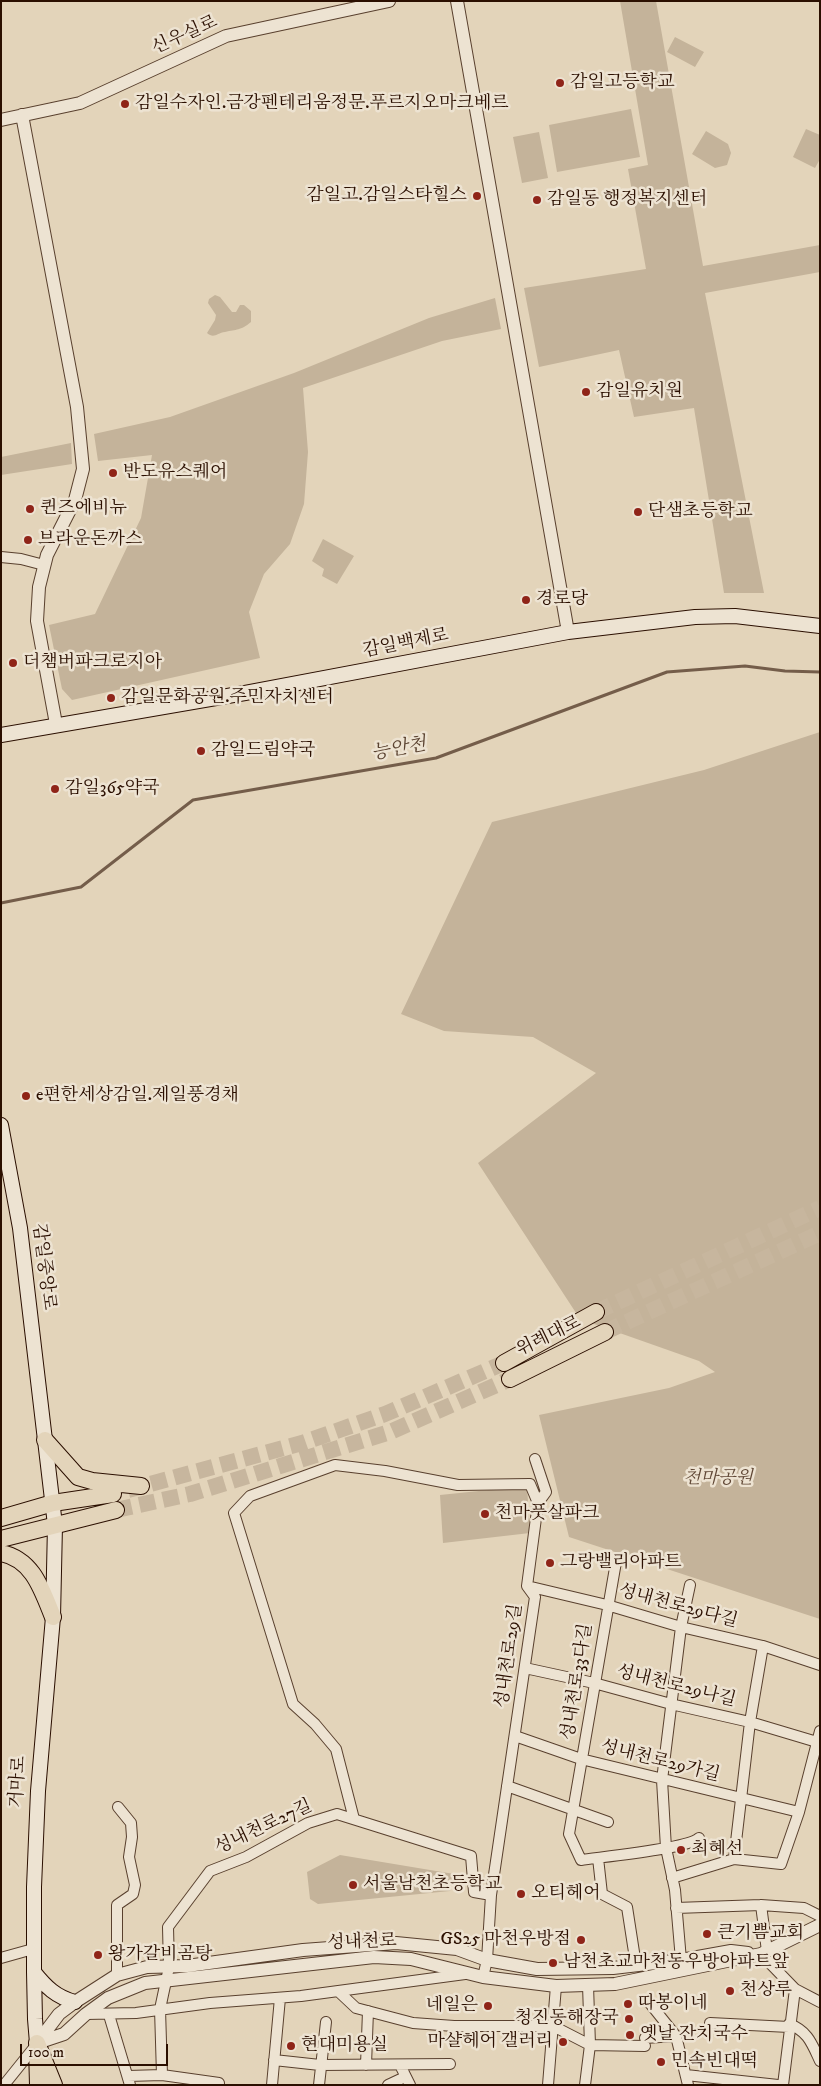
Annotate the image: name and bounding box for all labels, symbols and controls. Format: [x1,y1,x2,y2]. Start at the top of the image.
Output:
street label: 신우실로 [149,12,221,60]
place label: 감일고등학교 [570,72,674,94]
marker: 감일고등학교 [554,77,566,89]
place label: 감일수자인.금강펜테리움정문.푸르지오마크베르 [135,93,509,115]
marker: 감일수자인.금강펜테리움정문.푸르지오마크베르 [119,98,131,110]
place label: 감일고.감일스타힐스 [306,185,467,207]
place label: 감일동 행정복지센터 [547,189,707,211]
marker: 감일고.감일스타힐스 [471,190,483,202]
marker: 감일동 행정복지센터 [531,194,543,206]
place label: 감일유치원 [596,381,683,403]
marker: 감일유치원 [580,386,592,398]
place label: 반도유스퀘어 [123,462,227,484]
marker: 반도유스퀘어 [107,467,119,479]
place label: 퀸즈에비뉴 [40,498,127,520]
place label: 단샘초등학교 [648,501,752,523]
marker: 퀸즈에비뉴 [24,503,36,515]
marker: 단샘초등학교 [632,506,644,518]
place label: 브라운돈까스 [38,529,142,551]
marker: 브라운돈까스 [22,534,34,546]
place label: 경로당 [536,589,588,611]
marker: 경로당 [520,594,532,606]
street label: 감일백제로 [361,625,451,663]
place label: 더챔버파크로지아 [23,652,162,674]
marker: 더챔버파크로지아 [7,657,19,669]
place label: 감일문화공원.주민자치센터 [121,687,334,709]
marker: 감일문화공원.주민자치센터 [105,692,117,704]
water label: 능안천 [370,734,428,766]
place label: 감일드림약국 [211,740,315,762]
marker: 감일드림약국 [195,745,207,757]
place label: 감일365약국 [65,778,160,800]
marker: 감일365약국 [49,783,61,795]
place label: e편한세상감일.제일풍경채 [36,1085,239,1107]
marker: e편한세상감일.제일풍경채 [20,1090,32,1102]
street label: 감일중앙로 [27,1223,59,1311]
street label: 위례대로 [513,1312,585,1362]
park label: 천마공원 [683,1468,753,1490]
place label: 천마풋살파크 [495,1503,599,1525]
marker: 천마풋살파크 [479,1508,491,1520]
place label: 그랑밸리아파트 [560,1552,682,1574]
marker: 그랑밸리아파트 [544,1557,556,1569]
street label: 성내천로29다길 [616,1581,740,1633]
street label: 성내천로29길 [492,1603,528,1709]
street label: 성내천로33다길 [558,1622,598,1742]
street label: 성내천로29나길 [614,1662,738,1712]
street label: 성내천로29가길 [598,1737,722,1787]
street label: 거마로 [6,1755,32,1809]
street label: 성내천로27길 [212,1796,316,1860]
place label: 최혜선 [691,1839,743,1861]
marker: 최혜선 [675,1844,687,1856]
place label: 서울남천초등학교 [363,1874,502,1896]
marker: 서울남천초등학교 [347,1879,359,1891]
place label: 오티헤어 [531,1883,601,1905]
marker: 오티헤어 [515,1888,527,1900]
place label: 큰기쁨교회 [717,1923,804,1945]
marker: 큰기쁨교회 [701,1928,713,1940]
place label: GS25 마천우방점 [440,1929,571,1951]
street label: 성내천로 [327,1931,397,1955]
marker: GS25 마천우방점 [575,1934,587,1946]
place label: 왕가갈비곰탕 [108,1944,212,1966]
marker: 왕가갈비곰탕 [92,1949,104,1961]
place label: 남천초교마천동우방아파트앞 [563,1952,789,1974]
marker: 남천초교마천동우방아파트앞 [547,1957,559,1969]
place label: 천상루 [740,1980,792,2002]
marker: 천상루 [724,1985,736,1997]
place label: 따봉이네 [638,1993,708,2015]
place label: 네일은 [426,1995,478,2017]
marker: 따봉이네 [622,1998,634,2010]
marker: 네일은 [482,2000,494,2012]
place label: 청진동해장국 [515,2008,619,2030]
marker: 청진동해장국 [623,2013,635,2025]
place label: 옛날 잔치국수 [640,2024,748,2046]
marker: 옛날 잔치국수 [624,2029,636,2041]
place label: 마샬헤어 갤러리 [427,2031,553,2053]
scale bar [22,2034,170,2066]
place label: 현대미용실 [301,2035,388,2057]
marker: 마샬헤어 갤러리 [557,2036,569,2048]
marker: 현대미용실 [285,2040,297,2052]
text: 100 m [28,2043,64,2062]
place label: 민속빈대떡 [671,2051,758,2073]
marker: 민속빈대떡 [655,2056,667,2068]

